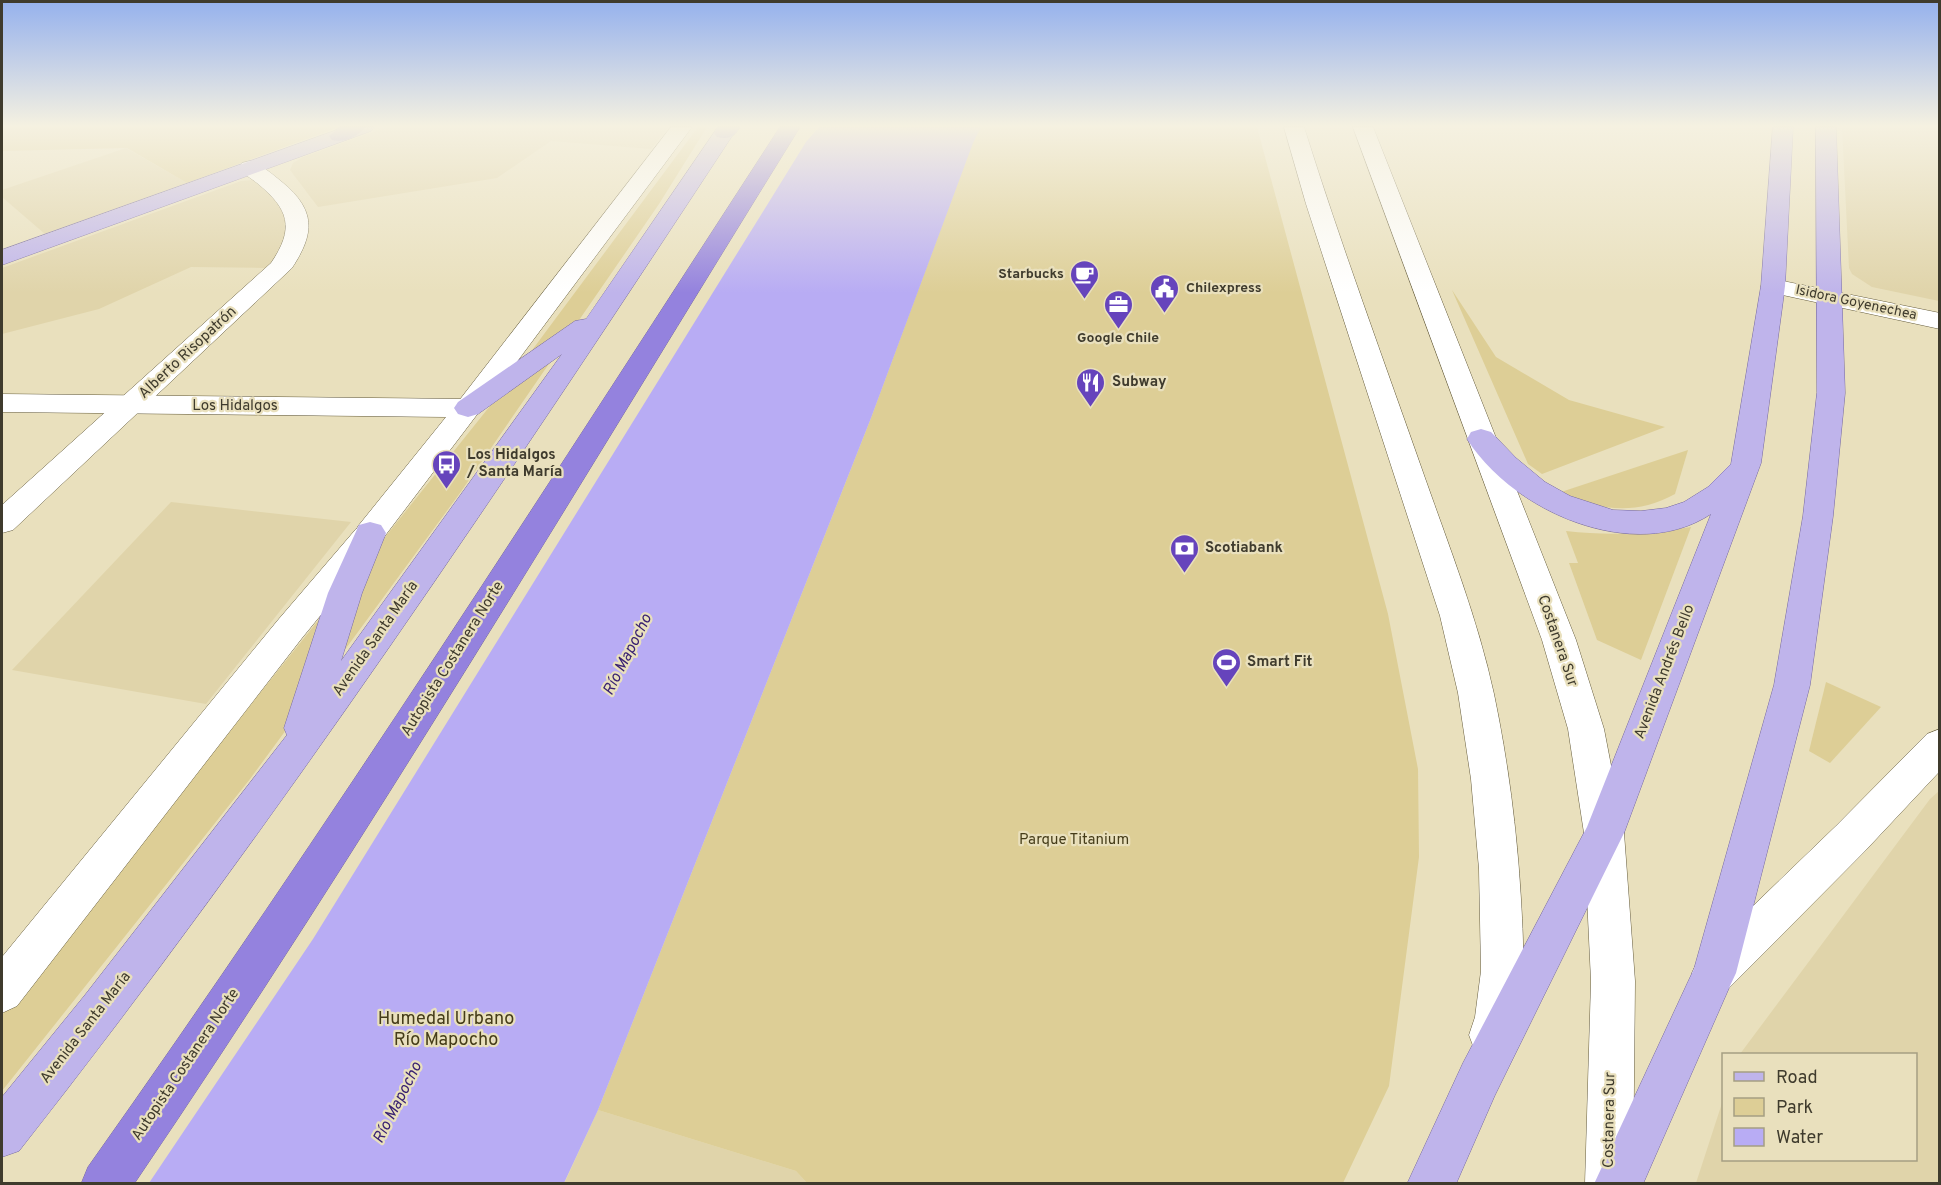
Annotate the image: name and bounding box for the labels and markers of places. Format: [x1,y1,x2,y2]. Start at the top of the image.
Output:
cafe icon: Starbucks [1069,258,1101,300]
place label: Starbucks [998,266,1064,283]
public building icon: Chilexpress [1149,272,1181,314]
place label: Chilexpress [1186,280,1262,297]
office icon: Google Chile [1102,288,1134,330]
place label: Google Chile [1077,330,1159,347]
restaurant icon: Subway [1075,366,1107,408]
place label: Subway [1112,373,1167,392]
place label: Los Hidalgos / Santa María [466,446,562,482]
bus stop icon: Los Hidalgos / Santa María [430,448,462,490]
bank icon: Scotiabank [1168,532,1200,574]
place label: Scotiabank [1205,539,1283,558]
sports icon: Smart Fit [1210,646,1242,688]
place label: Smart Fit [1247,653,1313,672]

